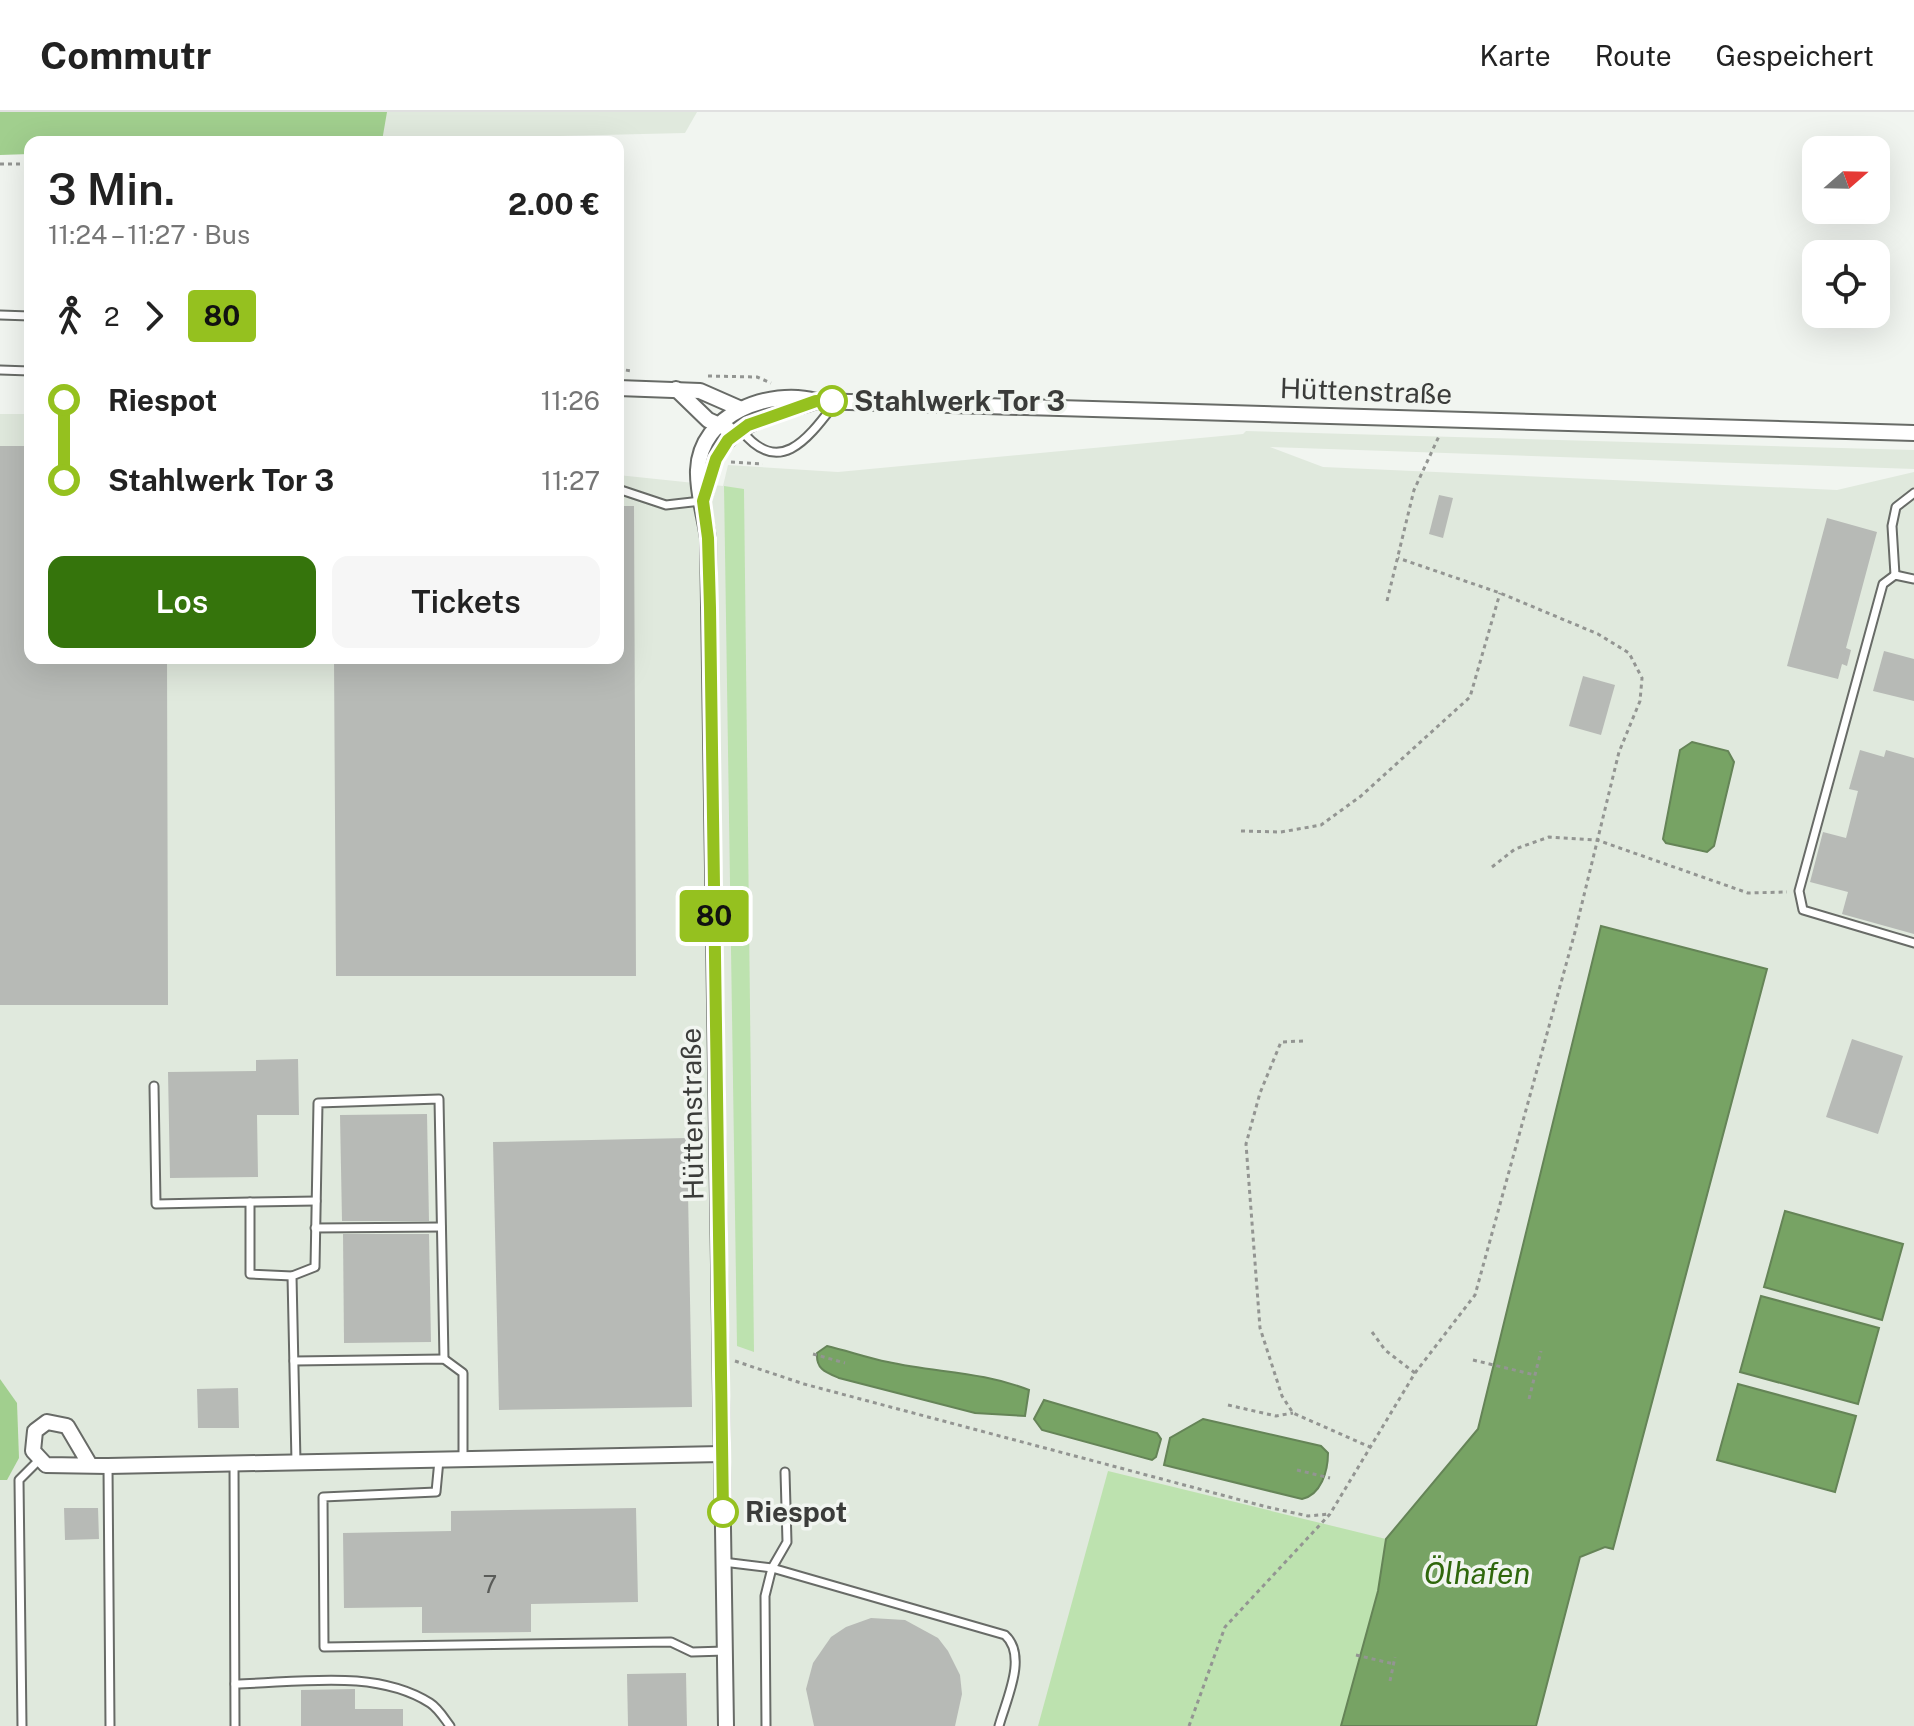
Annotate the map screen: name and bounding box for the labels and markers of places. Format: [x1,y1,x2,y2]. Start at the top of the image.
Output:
place label: Stahlwerk Tor 3 [854,384,1065,417]
marker: Stahlwerk Tor 3 [817,386,847,416]
place label: Riespot [745,1495,847,1528]
marker: Riespot [708,1497,738,1527]

